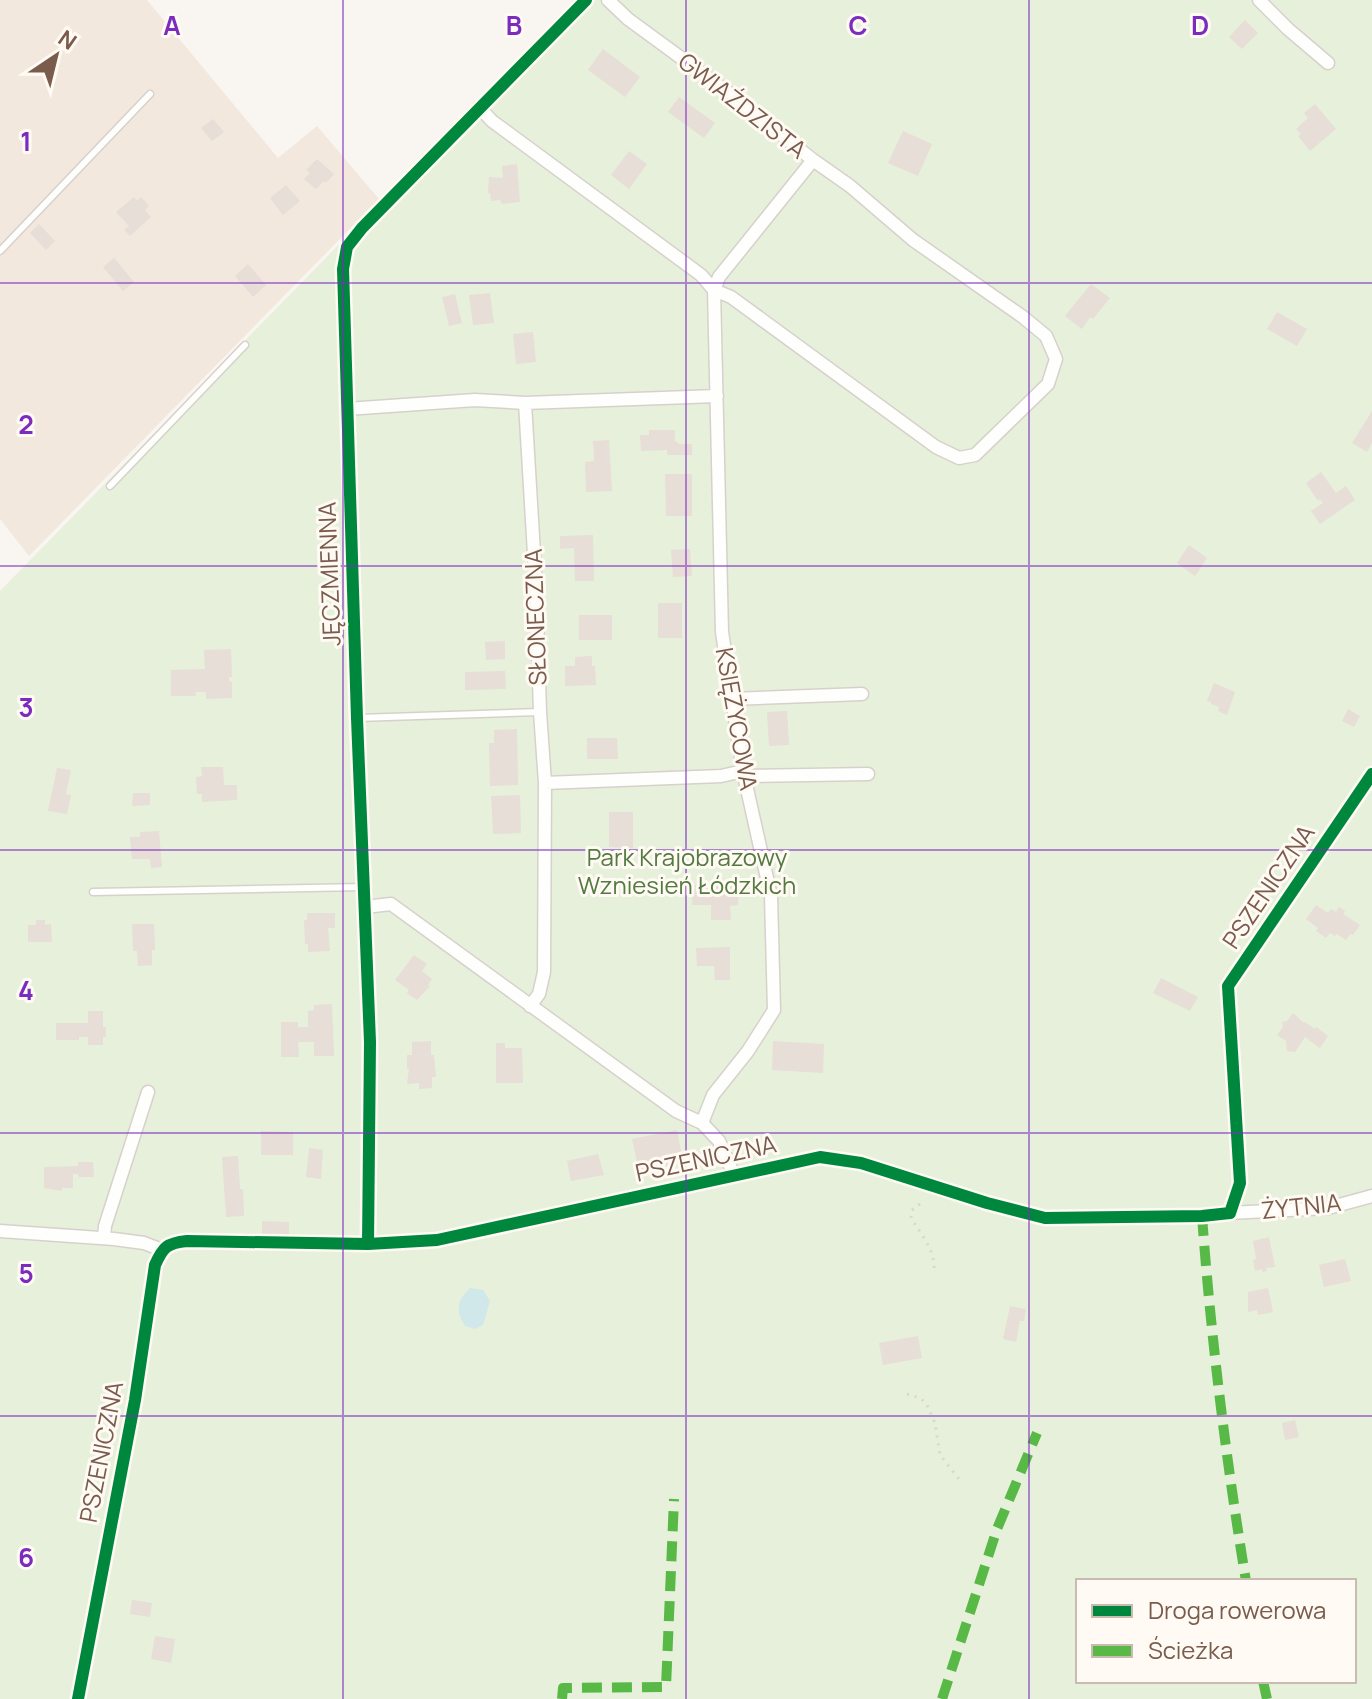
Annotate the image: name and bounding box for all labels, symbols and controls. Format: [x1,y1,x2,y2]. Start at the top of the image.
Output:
text: A [163,7,181,43]
text: B [506,7,522,43]
text: C [848,7,868,43]
text: D [1191,7,1209,43]
north arrow [16,16,96,96]
text: N [52,23,83,56]
street label: GWIAŹDZISTA [672,44,814,165]
text: 1 [20,123,32,159]
text: 2 [18,406,34,442]
street label: JĘCZMIENNA [309,501,348,647]
street label: SŁONECZNA [516,548,553,686]
street label: KSIĘŻYCOWA [709,645,766,793]
text: 3 [18,689,34,725]
street label: PSZENICZNA [1214,818,1321,955]
park label: Park Krajobrazowy Wzniesień Łódzkich [578,840,796,901]
text: 4 [18,972,34,1008]
street label: PSZENICZNA [632,1126,779,1189]
street label: ŻYTNIA [1259,1185,1343,1226]
text: 5 [18,1255,34,1291]
street label: PSZENICZNA [71,1378,130,1525]
text: 6 [18,1539,34,1575]
legend [1076,1579,1356,1683]
text: Droga rowerowa [1148,1593,1326,1626]
text: Ścieżka [1148,1633,1233,1666]

